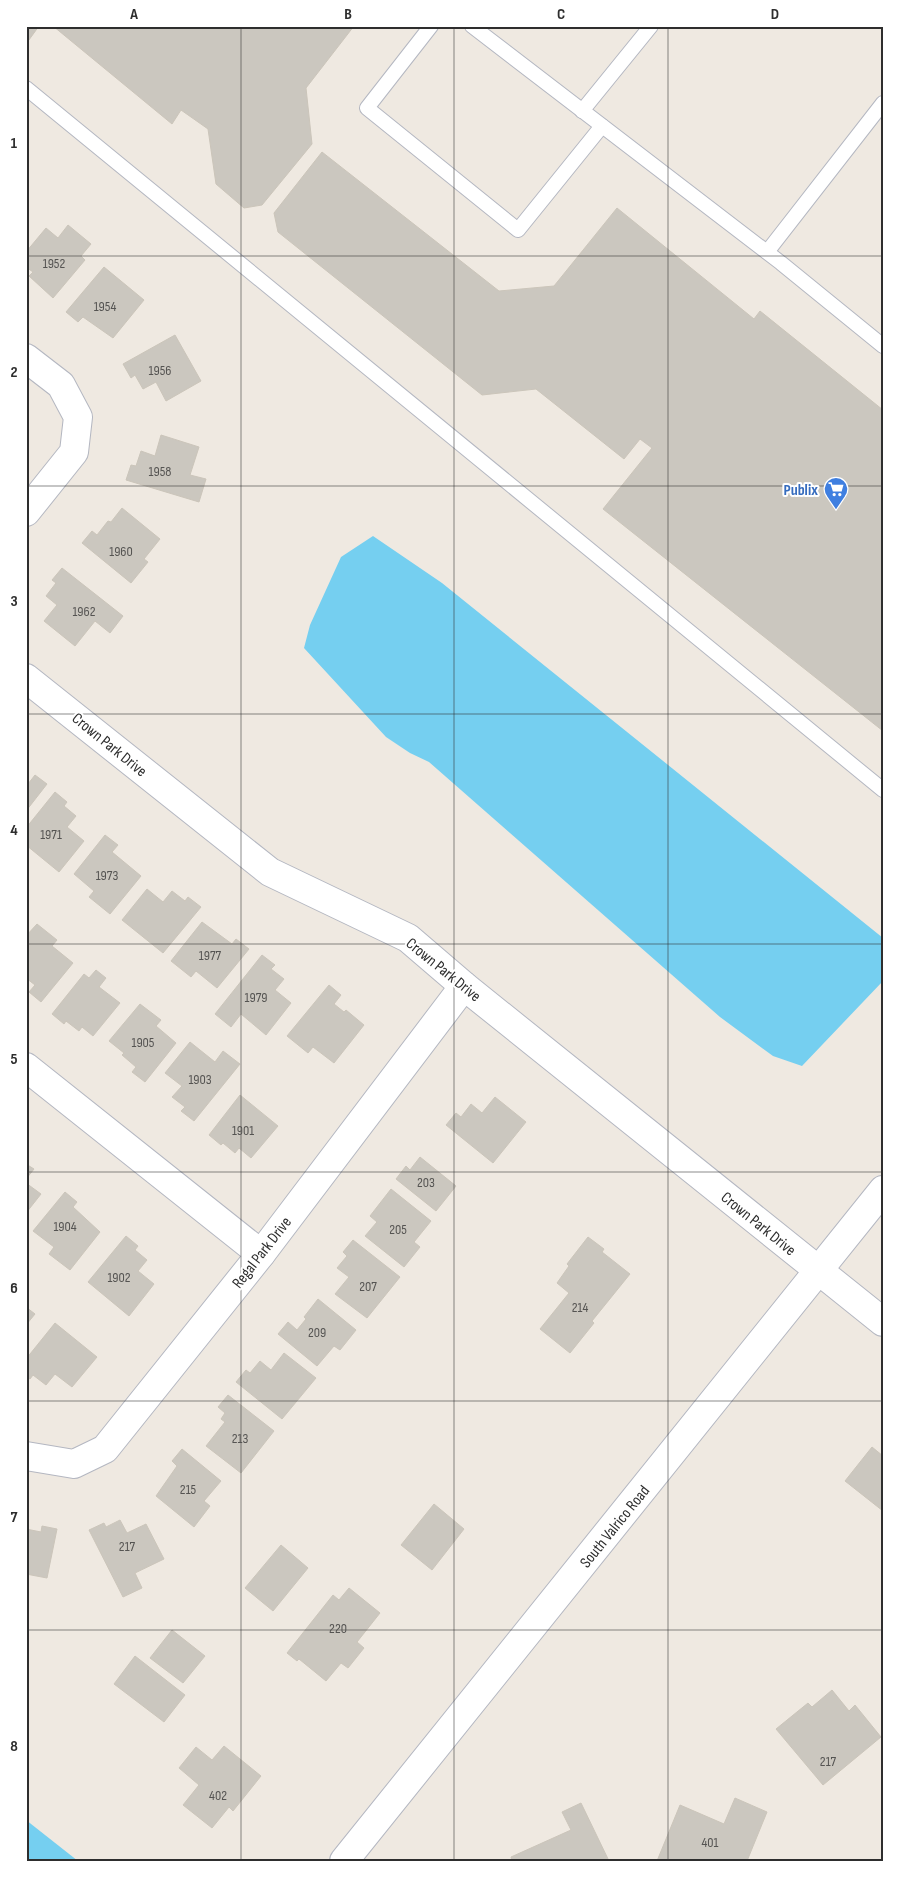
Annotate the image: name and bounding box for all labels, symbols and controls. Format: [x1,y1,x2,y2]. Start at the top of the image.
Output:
text: A [129,5,138,24]
text: B [344,5,352,24]
text: C [557,5,565,24]
text: D [771,5,779,24]
text: 1 [11,134,18,153]
house number: 1952 [43,255,65,272]
house number: 1954 [94,298,116,315]
house number: 1956 [149,362,171,379]
text: 2 [10,363,18,382]
house number: 1958 [149,463,171,480]
supermarket icon: Publix [823,476,849,510]
place label: Publix [783,481,818,500]
house number: 1960 [109,543,133,560]
text: 3 [10,592,18,611]
house number: 1962 [72,603,96,620]
street label: Crown Park Drive [68,709,150,781]
text: 4 [10,821,18,840]
house number: 1971 [40,826,62,843]
house number: 1973 [96,867,118,884]
street label: Crown Park Drive [402,934,484,1006]
house number: 1977 [199,947,222,964]
house number: 1979 [245,989,267,1006]
house number: 1905 [132,1034,155,1051]
text: 5 [10,1050,18,1069]
house number: 1903 [188,1071,212,1088]
house number: 1901 [232,1122,254,1139]
house number: 203 [417,1174,435,1191]
street label: Crown Park Drive [717,1188,799,1260]
street label: Regal Park Drive [228,1213,296,1292]
house number: 1904 [53,1218,77,1235]
house number: 205 [389,1221,407,1238]
house number: 1902 [107,1269,131,1286]
house number: 207 [359,1278,377,1295]
text: 6 [10,1279,18,1298]
house number: 214 [572,1299,588,1316]
house number: 209 [308,1324,326,1341]
house number: 213 [232,1430,248,1447]
house number: 215 [180,1481,197,1498]
street label: South Valrico Road [576,1482,654,1572]
text: 7 [11,1508,18,1527]
house number: 217 [119,1538,136,1555]
house number: 220 [329,1620,347,1637]
text: 8 [10,1737,18,1756]
house number: 217 [820,1753,837,1770]
house number: 402 [209,1787,227,1804]
house number: 401 [702,1834,719,1851]

